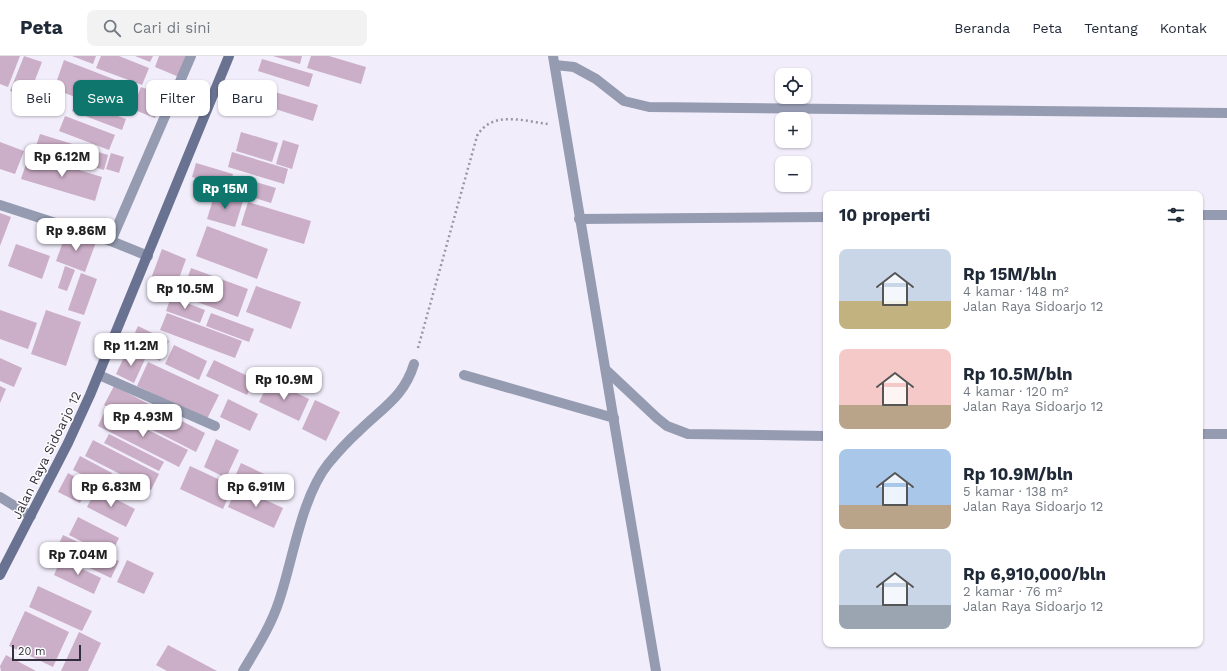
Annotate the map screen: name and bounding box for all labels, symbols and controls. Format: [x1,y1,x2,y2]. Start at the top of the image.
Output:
search box [87,10,367,46]
text: Peta [20,16,63,39]
icon: search [101,17,123,39]
text: Cari di sini [133,19,210,37]
text: Beranda [954,20,1010,36]
text: Peta [1032,20,1062,36]
text: Tentang [1084,20,1138,36]
text: Kontak [1160,20,1207,36]
map controls [775,68,811,192]
button: locate [775,68,811,104]
chip: Beli [12,80,65,116]
chip: Sewa [73,80,138,116]
chip: Filter [146,80,210,116]
chip: Baru [218,80,277,116]
button: + [775,112,811,148]
pin: Rp 6.12M [21,144,103,178]
text: Rp 6.12M [34,149,90,164]
button: − [775,156,811,192]
pin: Rp 15M [192,176,258,210]
text: Rp 15M [202,181,248,196]
icon: filters [1165,204,1187,226]
text: 10 properti [839,205,930,225]
pin: Rp 9.86M [35,218,117,252]
text: Rp 9.86M [46,223,106,238]
text: Rp 15M/bln [963,264,1057,284]
icon: home [871,265,919,313]
pin: Rp 10.5M [144,276,226,310]
text: Rp 10.5M [156,281,214,296]
text: 4 kamar · 148 m² [963,284,1069,299]
text: Jalan Raya Sidoarjo 12 [963,299,1103,314]
pin: Rp 11.2M [90,333,172,367]
text: Rp 11.2M [103,338,159,353]
text: Rp 10.5M/bln [963,364,1073,384]
icon: home [871,365,919,413]
pin: Rp 10.9M [243,367,325,401]
text: Rp 10.9M [255,372,313,387]
text: 4 kamar · 120 m² [963,384,1069,399]
street label: Jalan Raya Sidoarjo 12 [9,389,84,522]
text: Jalan Raya Sidoarjo 12 [963,399,1103,414]
pin: Rp 4.93M [102,404,184,438]
text: Rp 4.93M [113,409,173,424]
text: Rp 10.9M/bln [963,464,1073,484]
icon: home [871,465,919,513]
pin: Rp 6.83M [70,474,152,508]
pin: Rp 6.91M [215,474,297,508]
text: Rp 6.83M [81,479,141,494]
text: Rp 6.91M [227,479,285,494]
text: 5 kamar · 138 m² [963,484,1068,499]
text: Jalan Raya Sidoarjo 12 [963,499,1103,514]
pin: Rp 7.04M [37,542,119,576]
text: Rp 7.04M [48,547,108,562]
text: Rp 6,910,000/bln [963,564,1106,584]
icon: home [871,565,919,613]
text: 2 kamar · 76 m² [963,584,1062,599]
text: Jalan Raya Sidoarjo 12 [963,599,1103,614]
scale bar [12,643,81,662]
text: 20 m [18,645,46,658]

